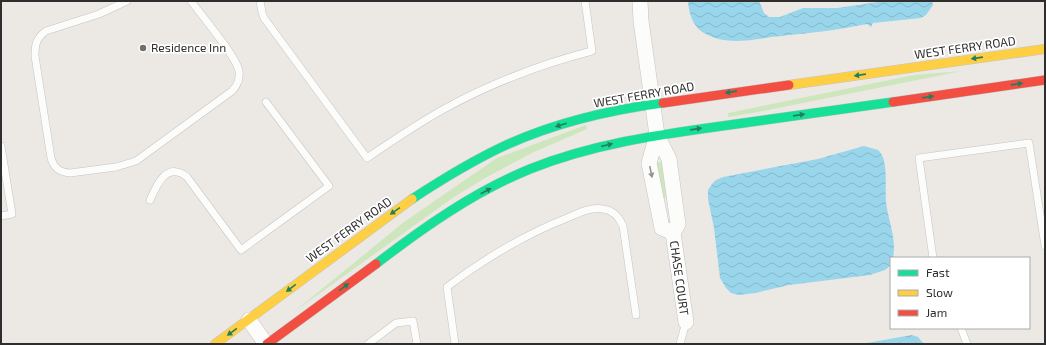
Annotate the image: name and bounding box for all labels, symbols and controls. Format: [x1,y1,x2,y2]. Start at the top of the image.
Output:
street label: WEST FERRY ROAD [913,33,1016,61]
place label: Residence Inn [151,40,226,54]
marker: Residence Inn [138,43,148,53]
one-way arrow [971,55,983,61]
one-way arrow [854,71,866,78]
street label: WEST FERRY ROAD [592,78,695,110]
one-way arrow [1011,81,1023,87]
one-way arrow [725,89,737,95]
one-way arrow [922,94,934,100]
one-way arrow [793,112,805,118]
one-way arrow [555,122,567,128]
one-way arrow [690,126,702,132]
one-way arrow [600,141,613,147]
one-way arrow [648,166,654,178]
one-way arrow [480,187,491,194]
street label: WEST FERRY ROAD [303,194,394,265]
one-way arrow [389,207,401,214]
street label: CHASE COURT [668,240,692,316]
legend [890,257,1030,329]
text: Fast [926,265,950,279]
one-way arrow [338,283,349,292]
one-way arrow [286,284,296,292]
text: Slow [926,285,953,299]
text: Jam [926,305,947,319]
one-way arrow [227,328,237,336]

